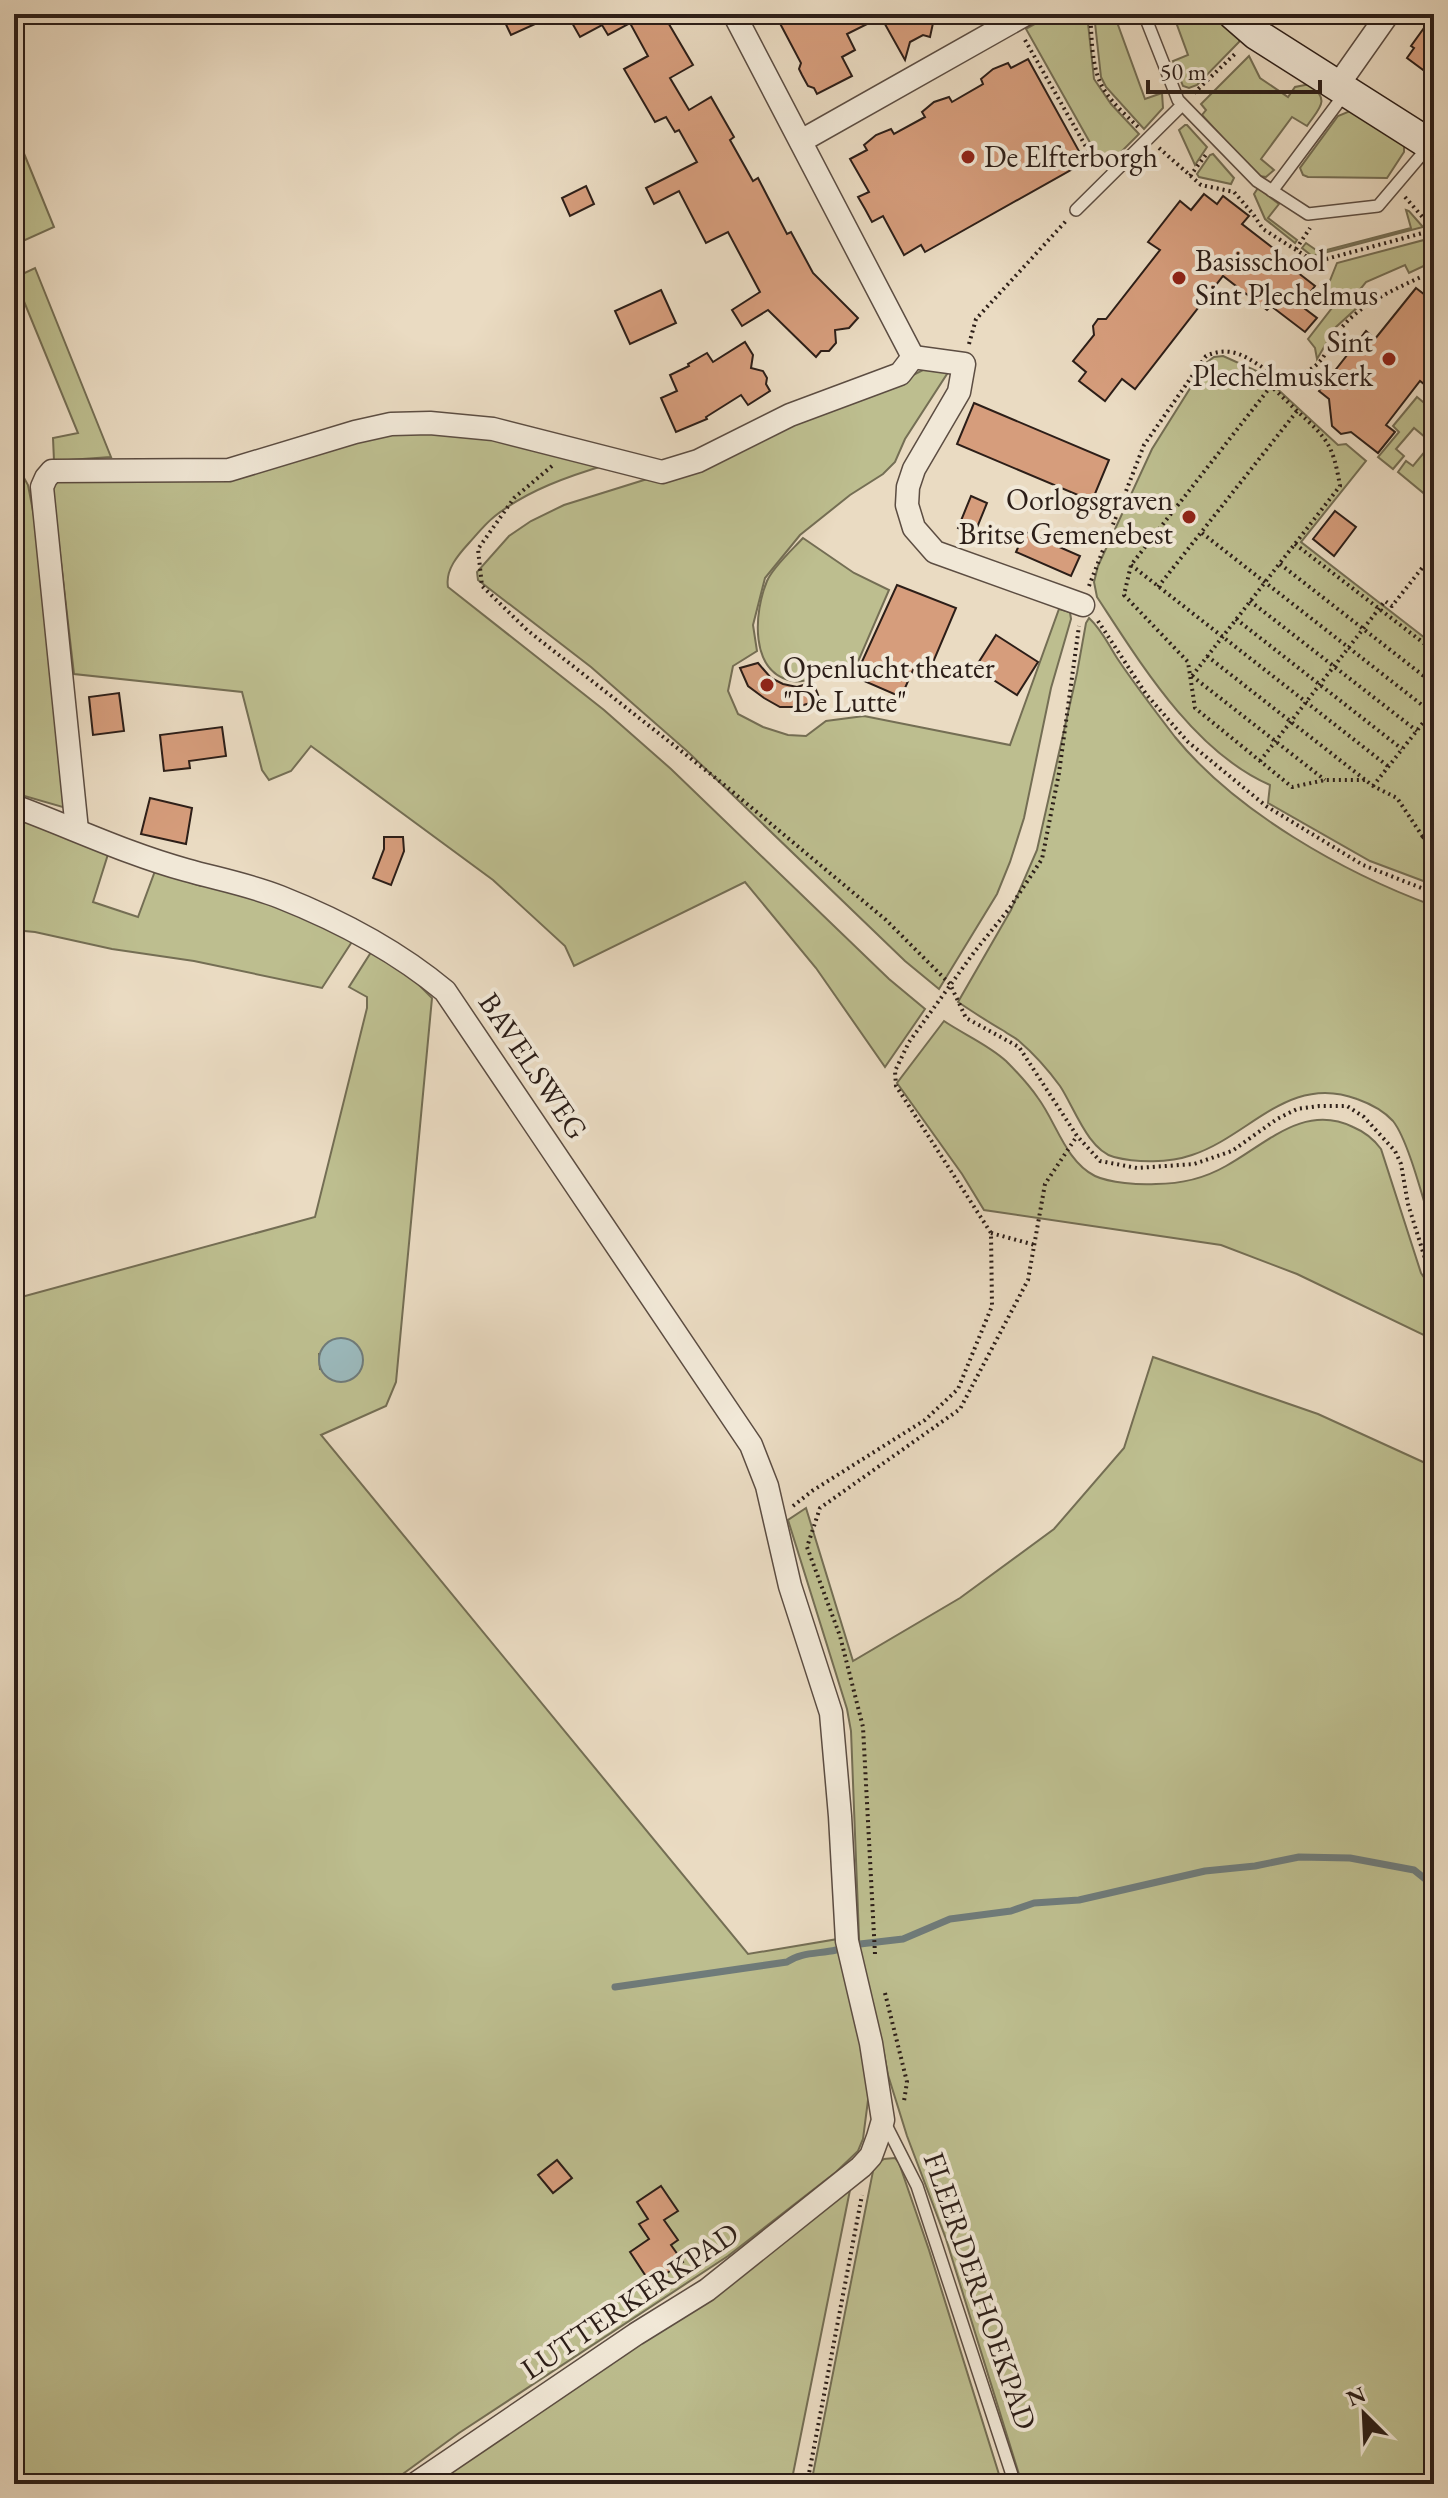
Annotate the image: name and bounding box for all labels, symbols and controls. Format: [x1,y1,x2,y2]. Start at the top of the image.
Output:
scale bar [1148,44,1320,94]
text: 50 m [1160,56,1207,87]
place label: De Elfterborgh [984,137,1158,176]
marker: De Elfterborgh [959,148,977,166]
place label: Basisschool Sint Plechelmus [1195,241,1378,314]
marker: Basisschool Sint Plechelmus [1170,269,1188,287]
place label: Sint Plechelmuskerk [1193,322,1374,395]
marker: Sint Plechelmuskerk [1380,350,1398,368]
place label: Oorlogsgraven Britse Gemenebest [959,480,1174,553]
marker: Oorlogsgraven Britse Gemenebest [1180,508,1198,526]
place label: Openlucht theater "De Lutte" [783,648,995,721]
marker: Openlucht theater "De Lutte" [758,676,776,694]
street label: BAVELSWEG [470,985,597,1147]
street label: FLEERDERHOEKPAD [915,2147,1046,2435]
street label: LUTTERKERKPAD [513,2213,746,2388]
north arrow [1324,2374,1404,2454]
text: N [1342,2379,1370,2413]

